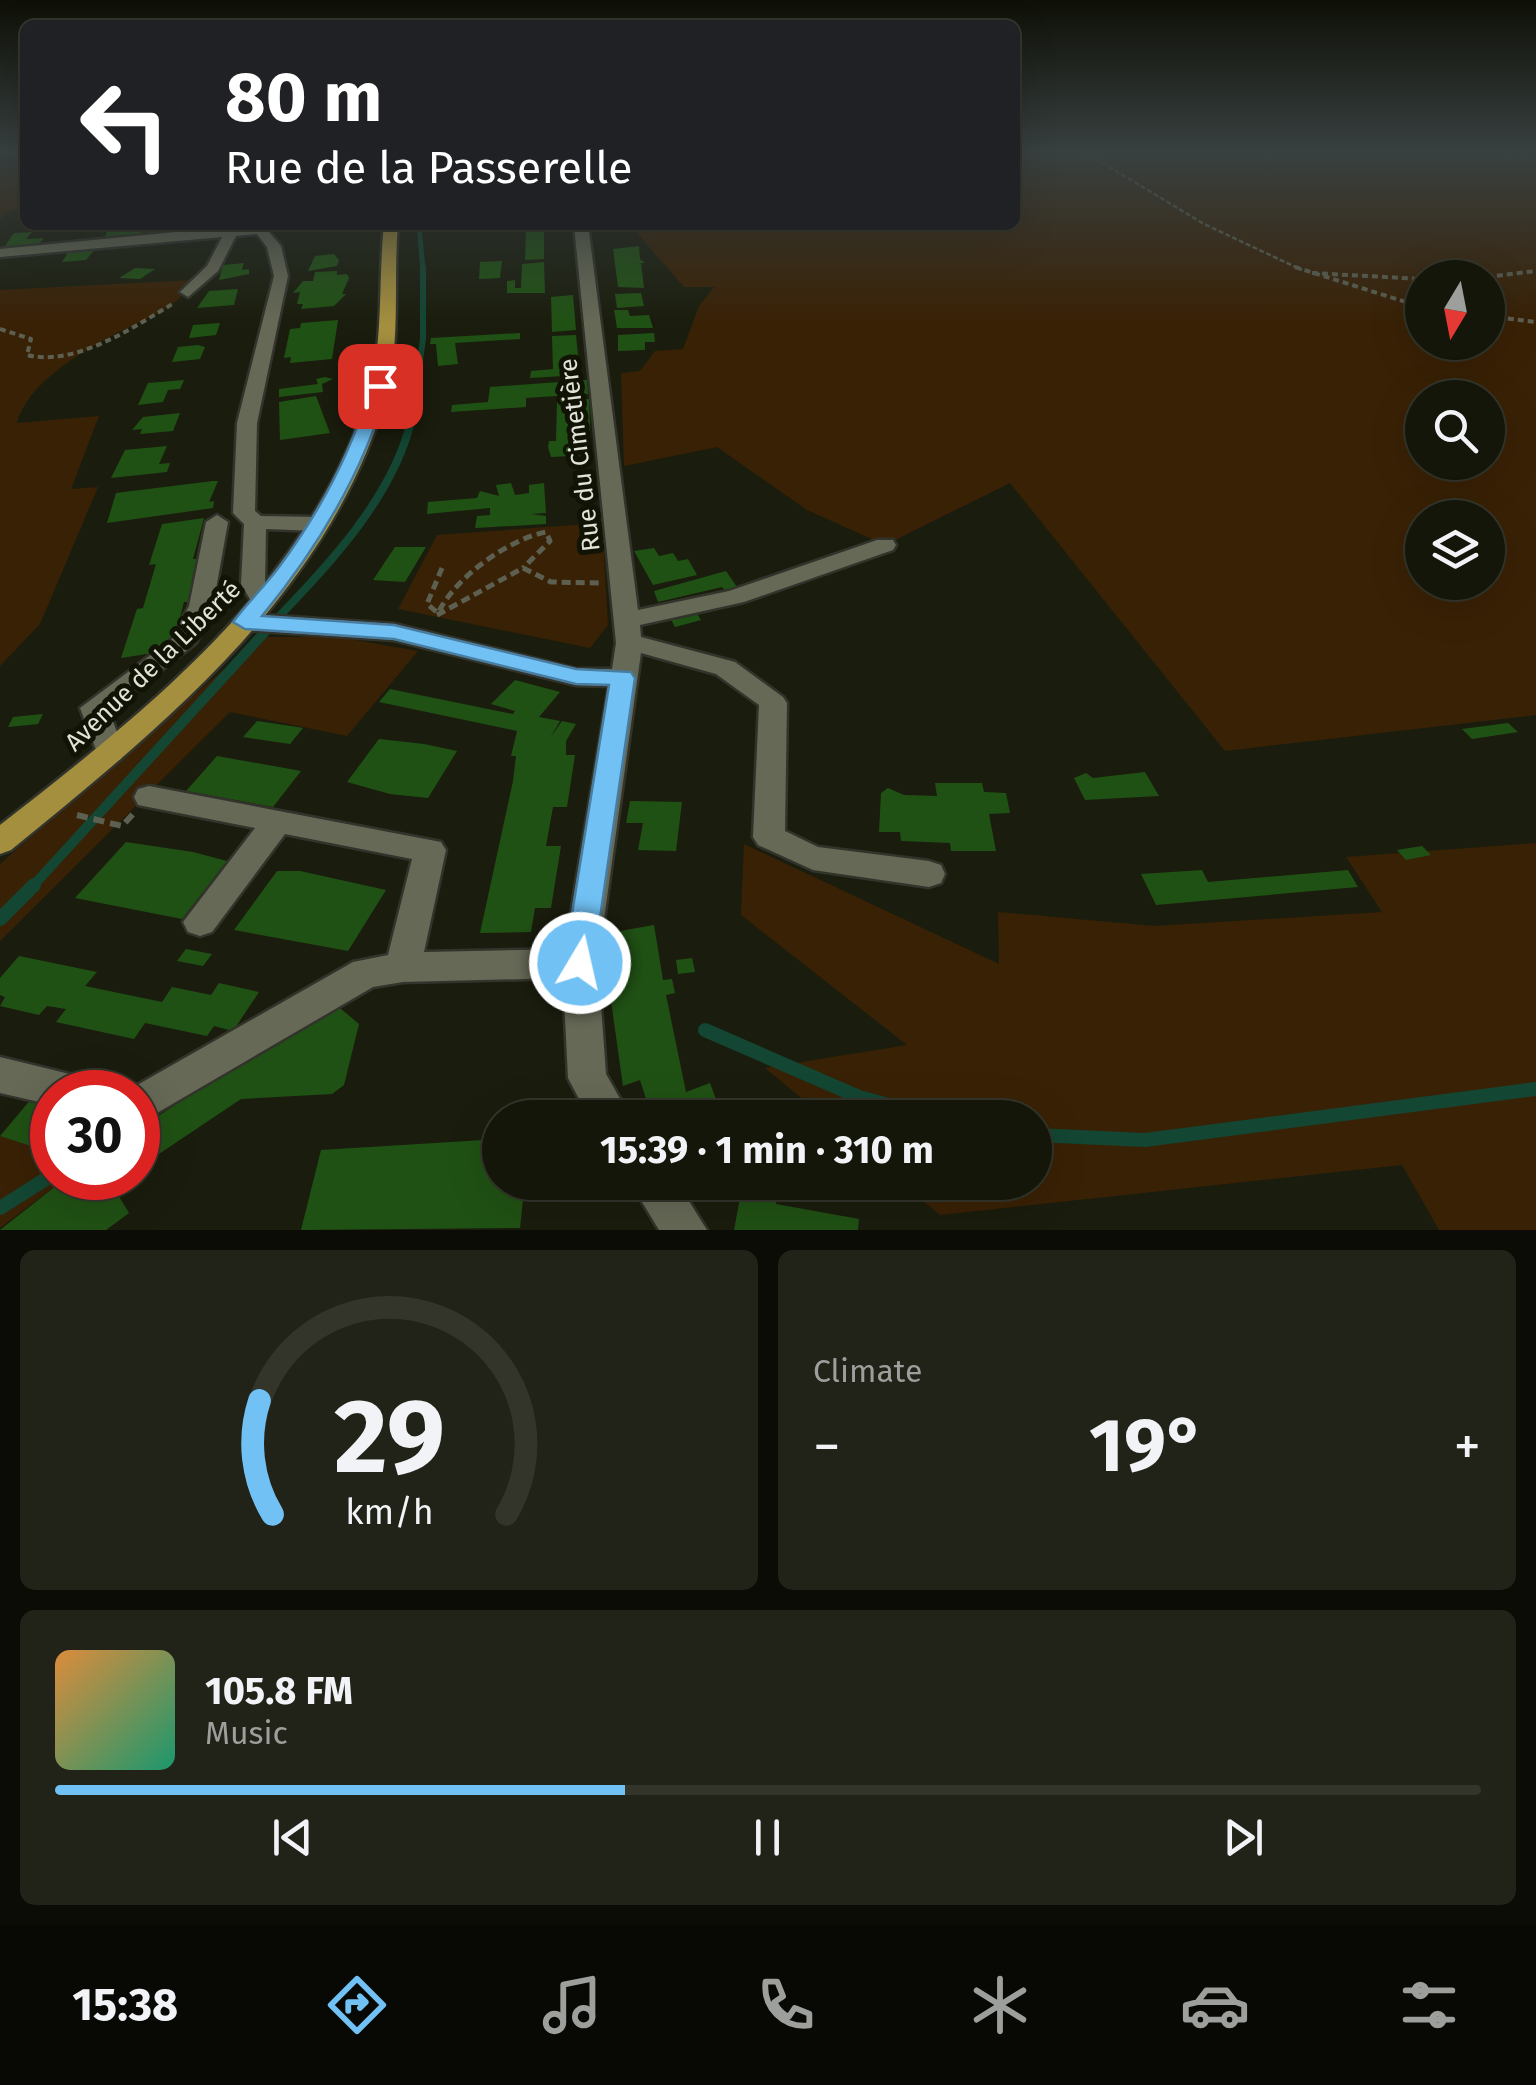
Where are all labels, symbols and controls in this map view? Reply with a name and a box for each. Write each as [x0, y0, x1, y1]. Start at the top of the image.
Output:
text: 80 m [225, 56, 382, 140]
icon: left [60, 60, 190, 190]
text: Rue de la Passerelle [225, 141, 633, 195]
north arrow [1405, 260, 1505, 360]
map controls [1405, 260, 1505, 600]
pin [338, 344, 423, 429]
street label: Rue du Cimetière [553, 357, 607, 553]
icon: arrive [353, 359, 408, 414]
button: search [1405, 380, 1505, 480]
button: layers [1405, 500, 1505, 600]
street label: Avenue de la Liberté [59, 575, 247, 757]
position arrow [528, 911, 632, 1015]
speed limit sign: 30 [30, 1070, 160, 1200]
text: 15:39 · 1 min · 310 m [600, 1127, 934, 1173]
text: Climate [813, 1352, 922, 1390]
text: 29 [334, 1375, 444, 1500]
text: 19° [1089, 1401, 1205, 1491]
text: − [813, 1414, 841, 1480]
text: + [1454, 1414, 1481, 1480]
text: km/h [345, 1491, 433, 1533]
text: 105.8 FM [205, 1668, 353, 1714]
text: Music [205, 1714, 288, 1752]
icon: previous [265, 1810, 320, 1865]
icon: pause [740, 1810, 795, 1865]
icon: next [1216, 1810, 1271, 1865]
icon: directions [322, 1970, 392, 2040]
icon: music [537, 1970, 607, 2040]
icon: phone [751, 1970, 821, 2040]
icon: climate [965, 1970, 1035, 2040]
icon: car [1180, 1970, 1250, 2040]
icon: filters [1394, 1970, 1464, 2040]
text: 15:38 [72, 1978, 178, 2032]

